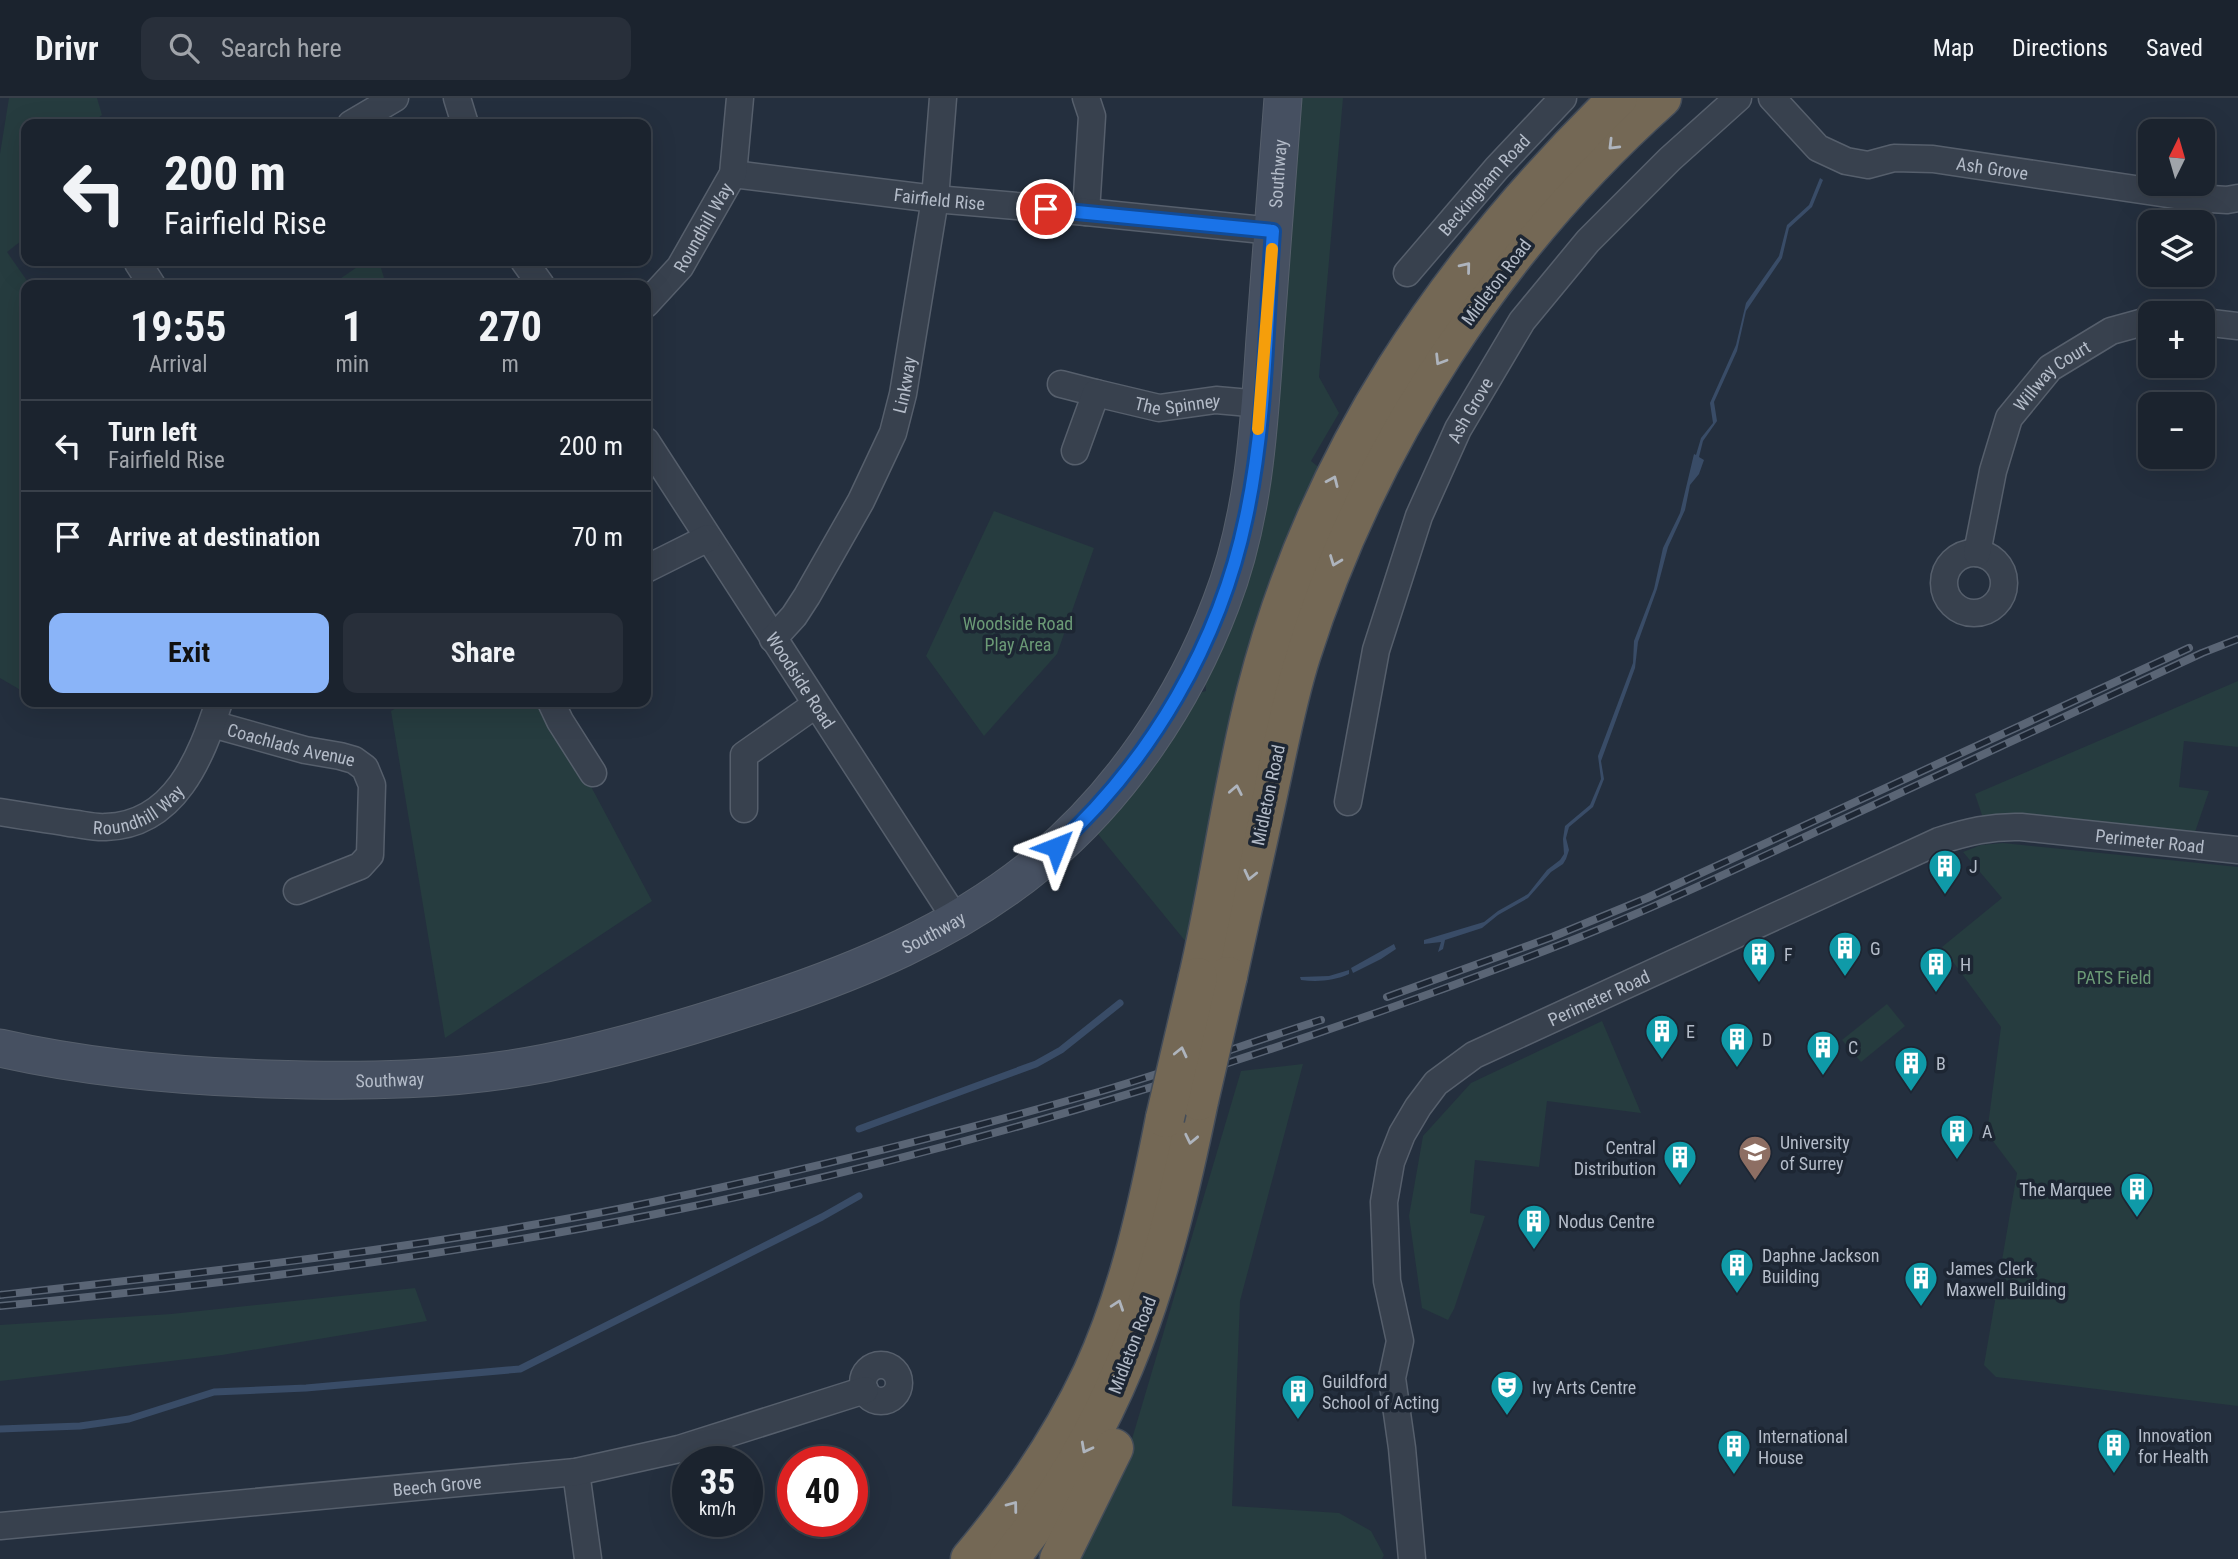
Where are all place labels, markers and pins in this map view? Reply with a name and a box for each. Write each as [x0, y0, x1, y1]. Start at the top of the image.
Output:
pin [1016, 179, 1076, 239]
building icon: J [1926, 847, 1964, 896]
place label: J [1969, 856, 1978, 877]
building icon: G [1826, 929, 1864, 978]
building icon: F [1740, 935, 1778, 984]
place label: G [1870, 938, 1881, 959]
place label: F [1784, 944, 1793, 965]
building icon: H [1917, 945, 1955, 994]
place label: H [1960, 954, 1971, 975]
building icon: E [1643, 1012, 1681, 1061]
building icon: D [1718, 1020, 1756, 1069]
place label: E [1686, 1021, 1695, 1042]
building icon: C [1804, 1028, 1842, 1077]
place label: D [1762, 1029, 1772, 1050]
place label: C [1848, 1037, 1858, 1058]
building icon: B [1892, 1044, 1930, 1093]
place label: B [1936, 1053, 1946, 1074]
building icon: A [1938, 1112, 1976, 1161]
place label: A [1982, 1121, 1993, 1142]
place label: University of Surrey [1780, 1132, 1850, 1174]
school or university icon: University of Surrey [1736, 1133, 1774, 1182]
place label: Central Distribution [1574, 1137, 1656, 1179]
building icon: Central Distribution [1661, 1138, 1699, 1187]
building icon: The Marquee [2118, 1170, 2156, 1219]
place label: The Marquee [2019, 1179, 2112, 1200]
building icon: Nodus Centre [1515, 1202, 1553, 1251]
place label: Nodus Centre [1558, 1211, 1655, 1232]
place label: Daphne Jackson Building [1762, 1245, 1879, 1287]
building icon: Daphne Jackson Building [1718, 1246, 1756, 1295]
place label: James Clerk Maxwell Building [1946, 1258, 2066, 1300]
building icon: James Clerk Maxwell Building [1902, 1259, 1940, 1308]
theatre icon: Ivy Arts Centre [1488, 1368, 1526, 1417]
place label: Guildford School of Acting [1322, 1371, 1439, 1413]
building icon: Guildford School of Acting [1279, 1372, 1317, 1421]
place label: Ivy Arts Centre [1532, 1377, 1636, 1398]
place label: Innovation for Health [2138, 1425, 2212, 1467]
place label: International House [1758, 1426, 1848, 1468]
building icon: Innovation for Health [2095, 1426, 2133, 1475]
building icon: International House [1715, 1427, 1753, 1476]

